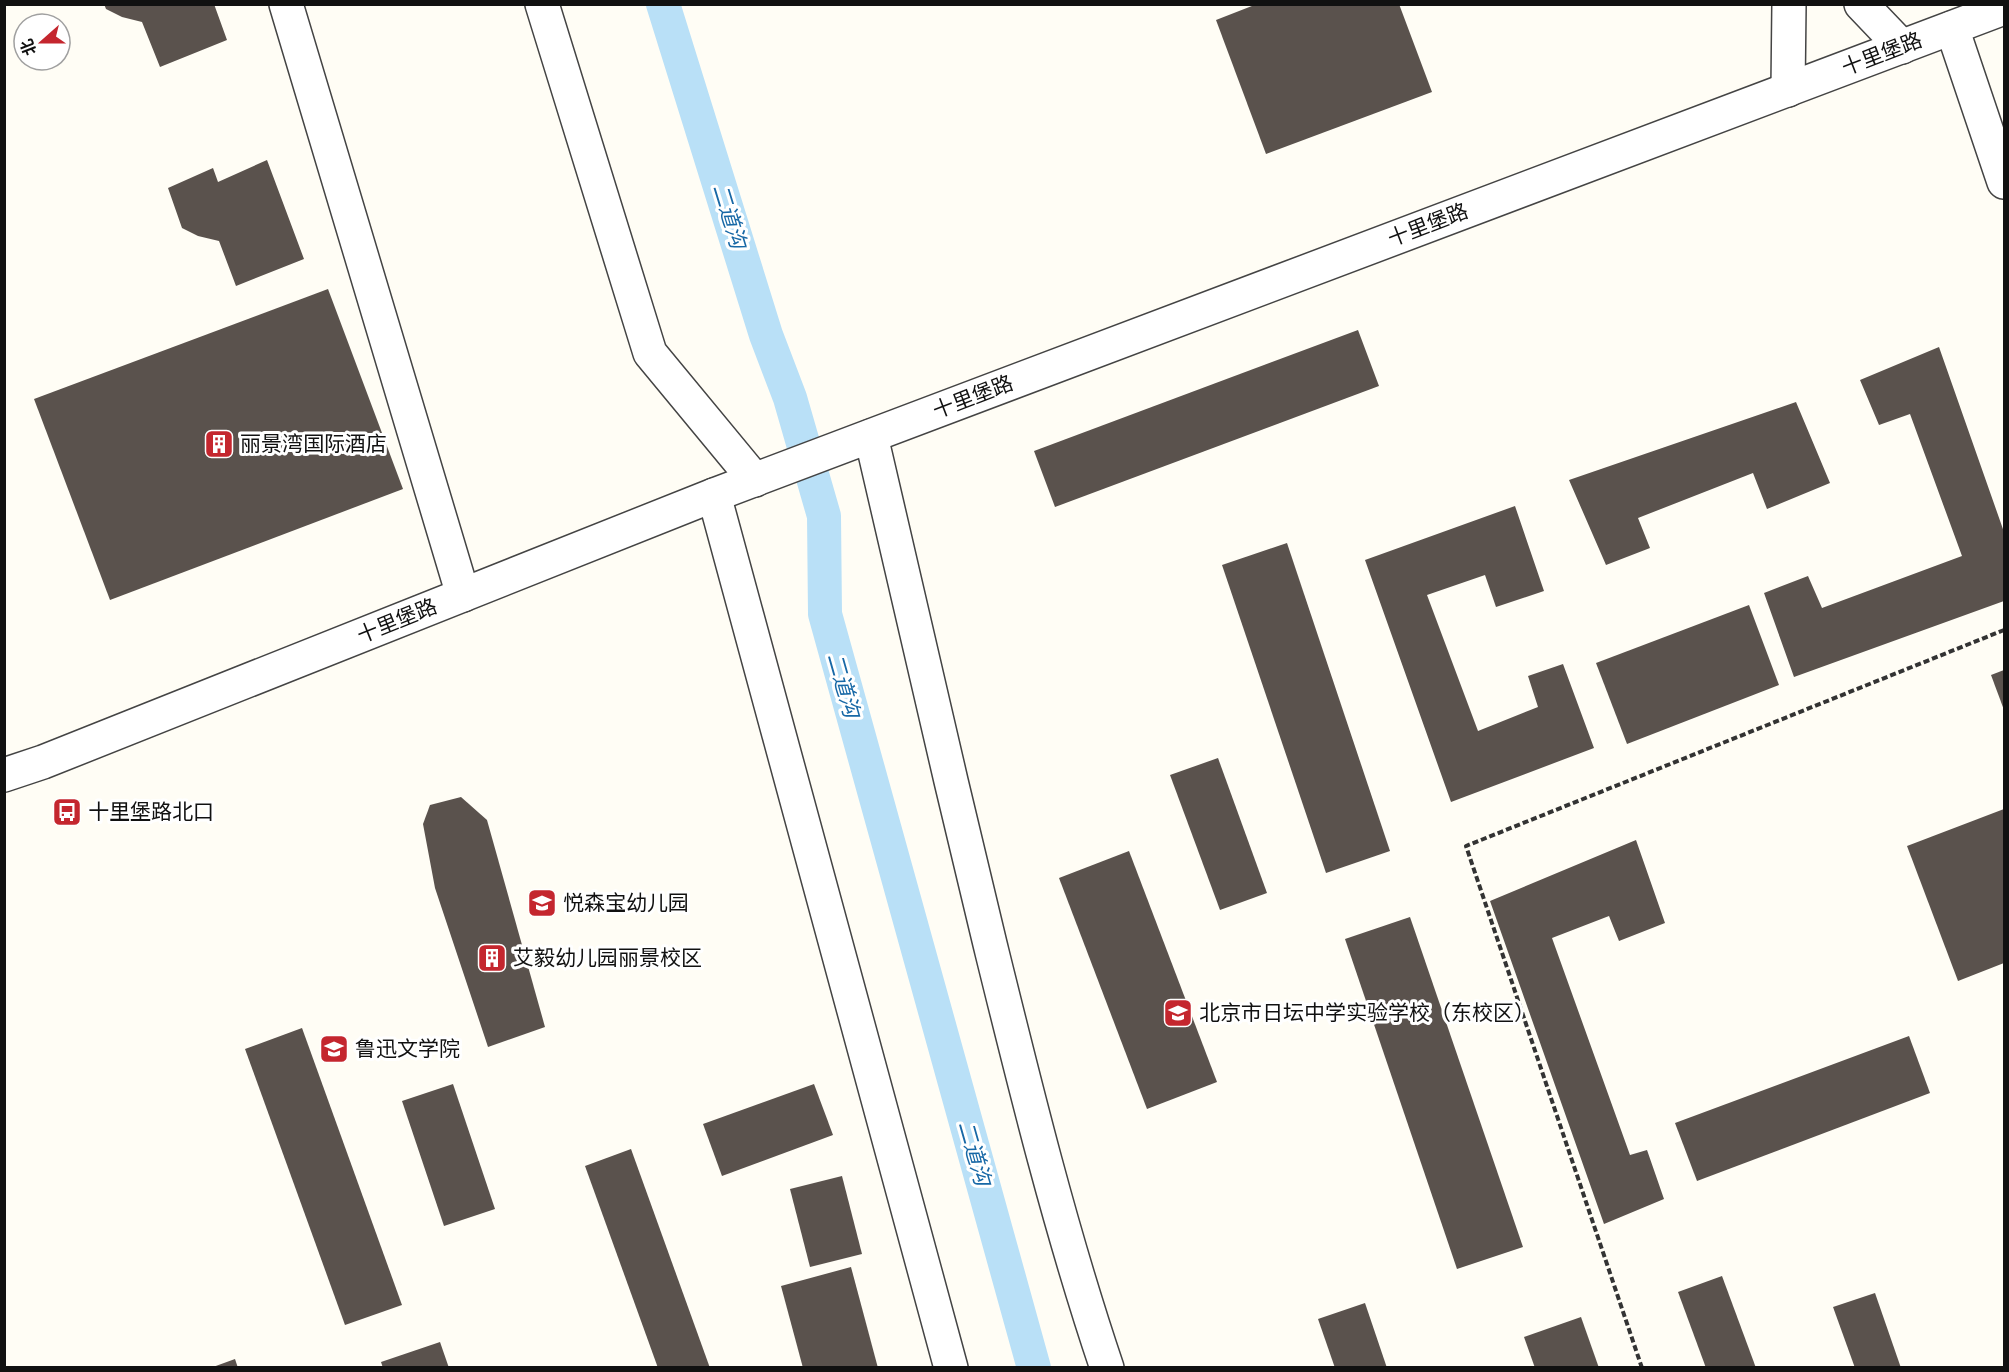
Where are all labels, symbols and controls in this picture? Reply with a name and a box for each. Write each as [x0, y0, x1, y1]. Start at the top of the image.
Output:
north arrow [12, 12, 72, 72]
street label: 十里堡路 [1838, 28, 1926, 80]
text: 北 [18, 37, 39, 58]
water label: 二道沟 [708, 181, 752, 253]
street label: 十里堡路 [1384, 199, 1472, 251]
street label: 十里堡路 [929, 371, 1017, 423]
building icon: 丽景湾国际酒店 [203, 428, 235, 460]
place label: 丽景湾国际酒店 [240, 432, 387, 456]
street label: 十里堡路 [354, 594, 440, 648]
water label: 二道沟 [822, 650, 865, 722]
bus stop icon: 十里堡路北口 [51, 796, 83, 828]
place label: 十里堡路北口 [88, 800, 214, 824]
school or university icon: 悦森宝幼儿园 [526, 887, 558, 919]
place label: 悦森宝幼儿园 [563, 891, 689, 915]
building icon: 艾毅幼儿园丽景校区 [476, 942, 508, 974]
place label: 艾毅幼儿园丽景校区 [513, 946, 702, 970]
school or university icon: 北京市日坛中学实验学校（东校区） [1162, 997, 1194, 1029]
place label: 北京市日坛中学实验学校（东校区） [1199, 1001, 1535, 1025]
school or university icon: 鲁迅文学院 [318, 1033, 350, 1065]
place label: 鲁迅文学院 [355, 1037, 460, 1061]
water label: 二道沟 [953, 1118, 996, 1190]

